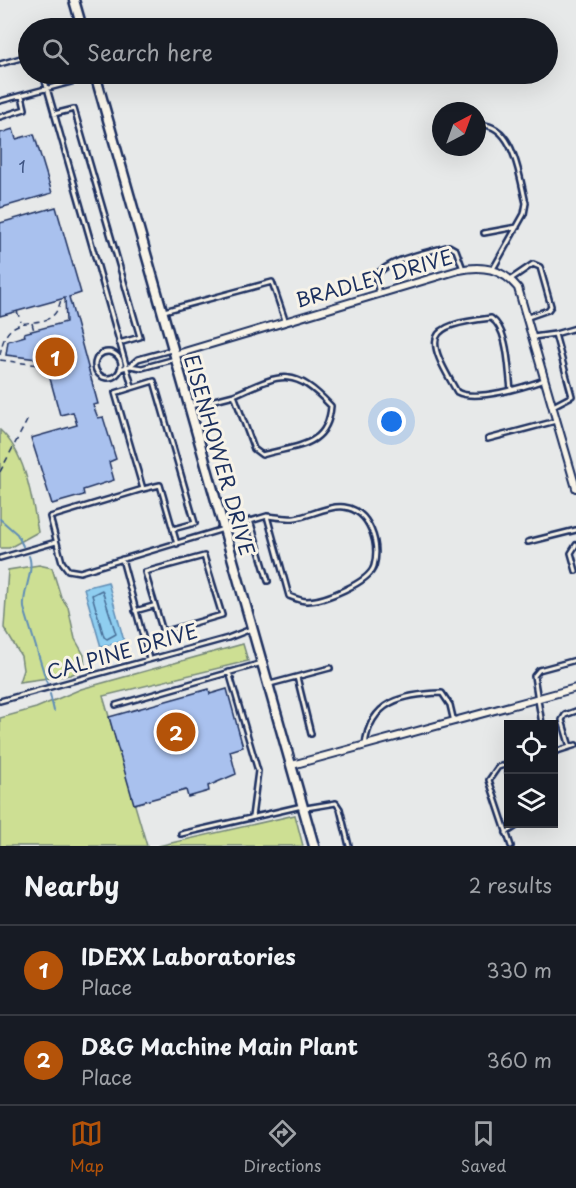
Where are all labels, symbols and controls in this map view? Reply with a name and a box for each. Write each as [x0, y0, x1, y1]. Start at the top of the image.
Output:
search box [18, 18, 558, 84]
icon: search [39, 35, 72, 68]
text: Search here [87, 35, 213, 68]
north arrow [432, 102, 486, 156]
house number: 1 [18, 154, 26, 178]
street label: BRADLEY DRIVE [292, 241, 456, 315]
pin: 1 [36, 334, 74, 380]
street label: EISENHOWER DRIVE [177, 351, 263, 559]
your location [377, 407, 406, 436]
street label: CALPINE DRIVE [43, 615, 201, 687]
pin: 2 [156, 710, 195, 754]
map controls [504, 720, 558, 828]
button: locate [504, 720, 558, 774]
button: layers [504, 774, 558, 828]
text: Nearby [24, 866, 119, 905]
text: 2 results [469, 870, 552, 900]
text: IDEXX Laboratories [81, 939, 296, 972]
text: 1 [39, 955, 48, 985]
text: 330 m [486, 955, 552, 985]
text: Place [81, 972, 132, 1002]
text: D&G Machine Main Plant [81, 1029, 358, 1062]
text: 2 [36, 1045, 51, 1075]
text: 360 m [486, 1045, 552, 1075]
text: Place [81, 1062, 132, 1092]
tab: Map [70, 1117, 104, 1177]
tab: Directions [243, 1117, 321, 1177]
tab: Saved [461, 1117, 506, 1177]

